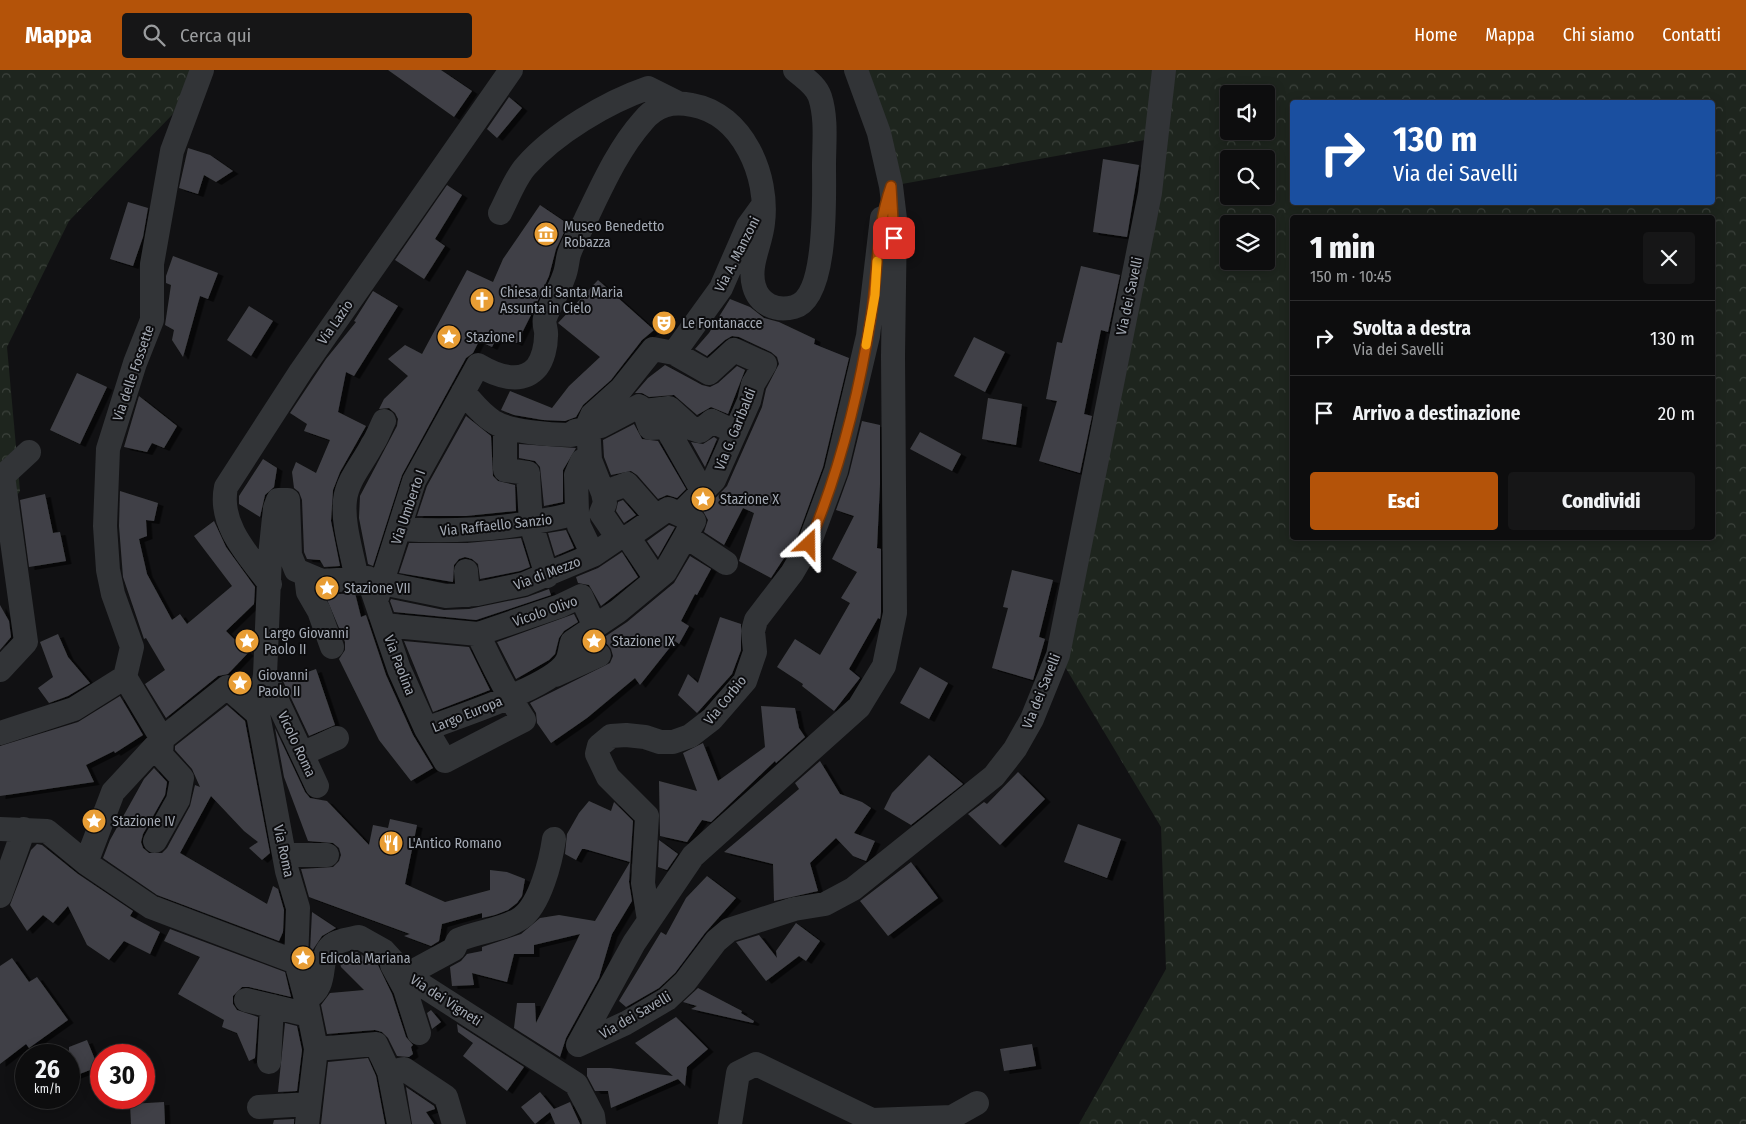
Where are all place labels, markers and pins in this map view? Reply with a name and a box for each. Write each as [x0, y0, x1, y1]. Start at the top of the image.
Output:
pin [873, 217, 915, 259]
place label: Museo Benedetto Robazza [564, 218, 664, 251]
museum icon: Museo Benedetto Robazza [533, 221, 559, 247]
place label: Chiesa di Santa Maria Assunta in Cielo [500, 284, 623, 317]
church icon: Chiesa di Santa Maria Assunta in Cielo [469, 287, 495, 313]
theatre icon: Le Fontanacce [651, 310, 677, 336]
place label: Le Fontanacce [682, 315, 763, 332]
place icon: Stazione I [436, 324, 462, 350]
place label: Stazione I [466, 329, 522, 346]
place icon: Stazione X [690, 486, 716, 512]
place label: Stazione X [720, 491, 779, 508]
place icon: Stazione VII [314, 575, 340, 601]
place label: Stazione VII [344, 580, 411, 597]
place label: Largo Giovanni Paolo II [264, 625, 349, 658]
place icon: Largo Giovanni Paolo II [234, 628, 260, 654]
place icon: Stazione IX [581, 628, 607, 654]
place label: Stazione IX [612, 633, 675, 650]
place label: Giovanni Paolo II [258, 667, 308, 700]
place icon: Giovanni Paolo II [227, 670, 253, 696]
place icon: Stazione IV [81, 808, 107, 834]
place label: Stazione IV [112, 813, 176, 830]
restaurant icon: L'Antico Romano [378, 830, 404, 856]
place label: L'Antico Romano [408, 835, 502, 852]
place icon: Edicola Mariana [290, 945, 316, 971]
place label: Edicola Mariana [320, 950, 411, 967]

